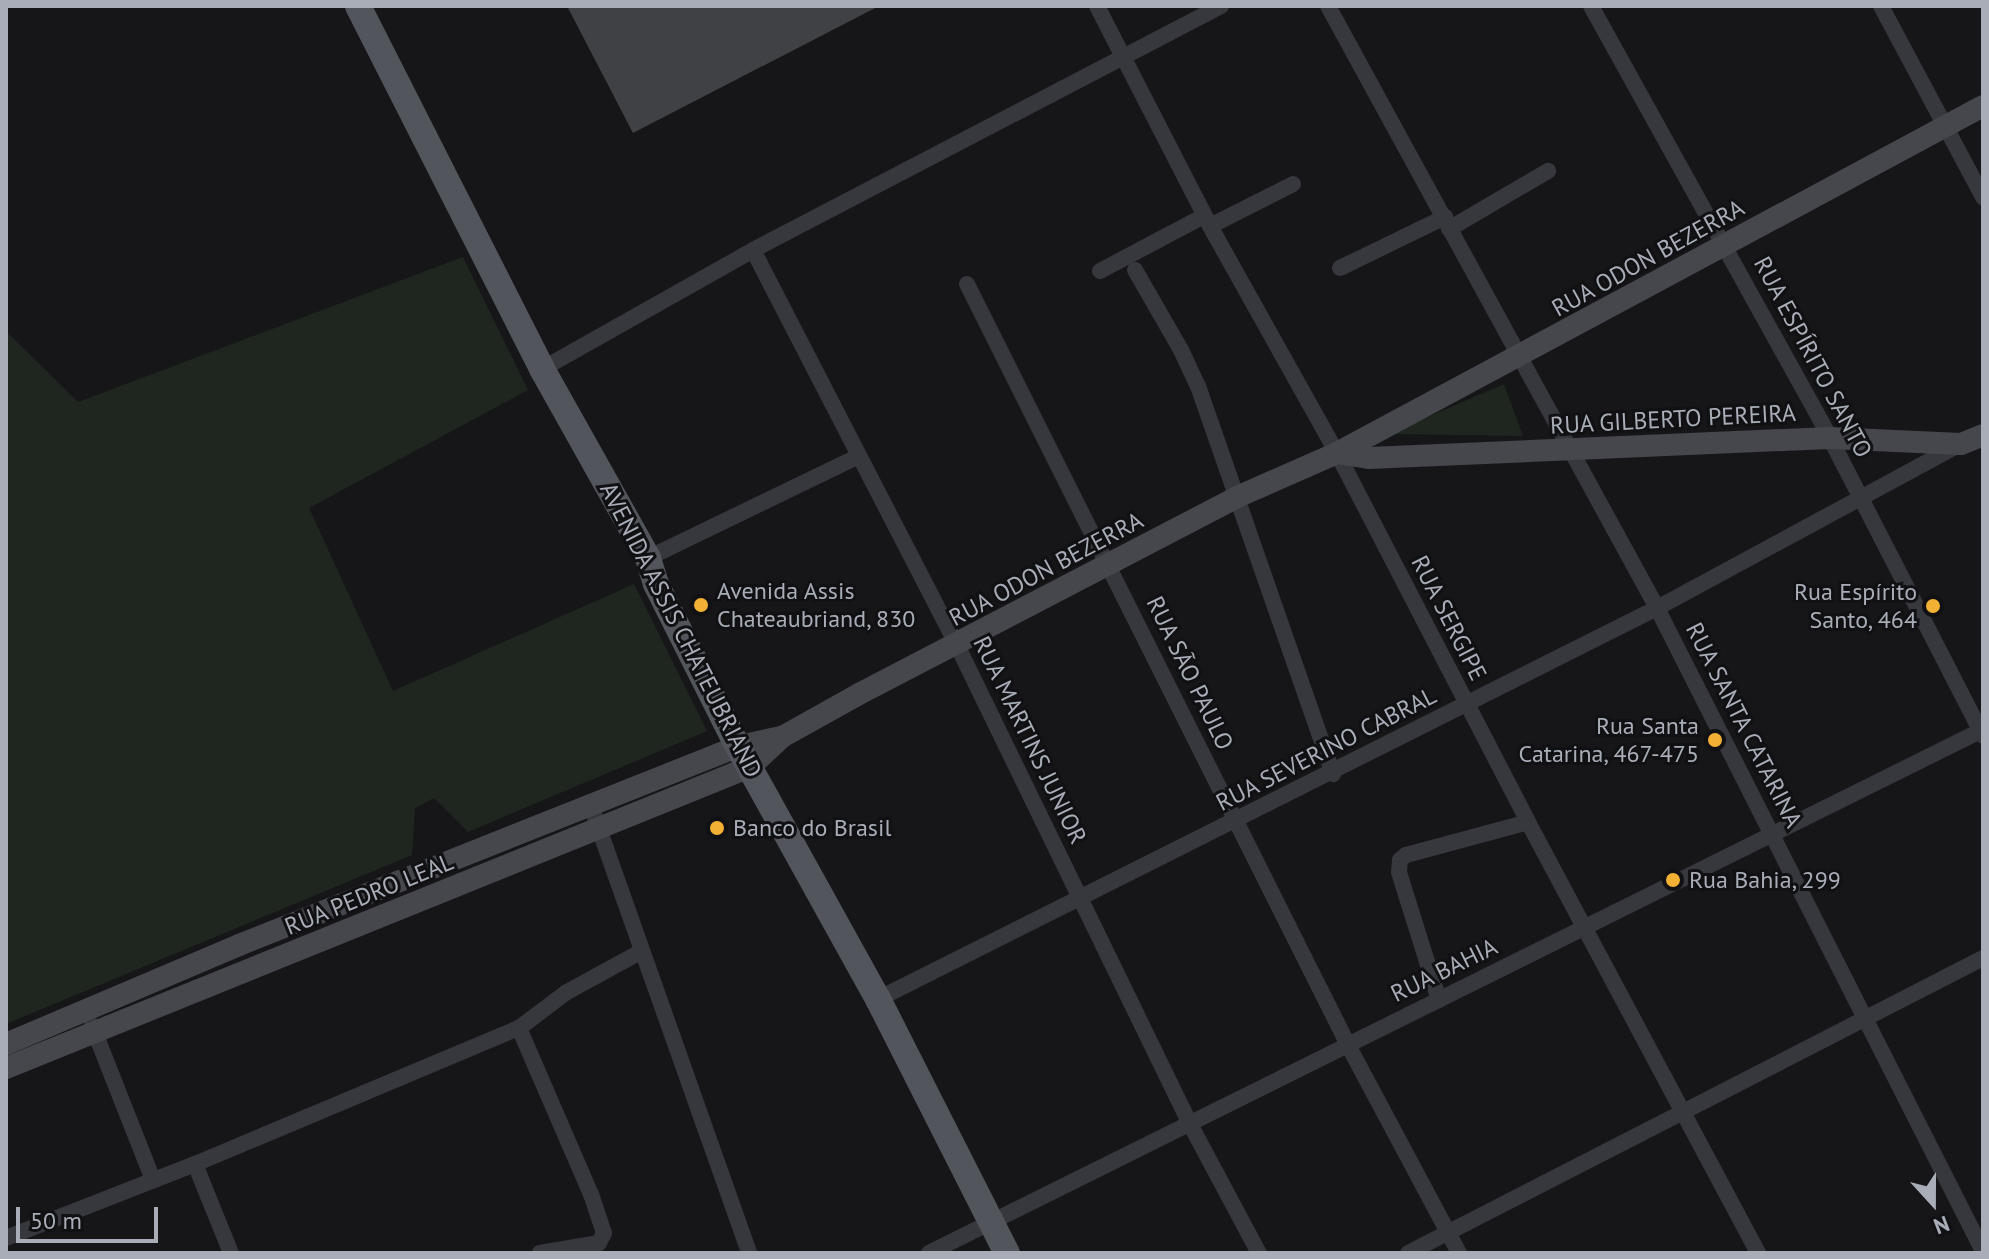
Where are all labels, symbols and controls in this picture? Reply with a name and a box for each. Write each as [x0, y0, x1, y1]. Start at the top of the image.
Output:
street label: RUA ODON BEZERRA [1546, 193, 1750, 323]
street label: RUA ESPÍRITO SANTO [1748, 251, 1878, 463]
street label: RUA GILBERTO PEREIRA [1549, 398, 1797, 440]
street label: AVENIDA ASSIS CHATEUBRIAND [593, 477, 769, 783]
street label: RUA ODON BEZERRA [944, 506, 1148, 632]
street label: RUA SERGIPE [1405, 550, 1493, 686]
place label: Avenida Assis Chateaubriand, 830 [717, 577, 917, 633]
place label: Rua Espírito Santo, 464 [1794, 578, 1917, 634]
street label: RUA SÃO PAULO [1140, 591, 1240, 755]
marker: Avenida Assis Chateaubriand, 830 [692, 596, 710, 614]
marker: Rua Espírito Santo, 464 [1924, 597, 1942, 615]
street label: RUA SANTA CATARINA [1679, 617, 1809, 833]
street label: RUA MARTINS JUNIOR [967, 631, 1093, 849]
street label: RUA SEVERINO CABRAL [1211, 681, 1441, 817]
place label: Rua Santa Catarina, 467-475 [1517, 712, 1699, 768]
marker: Rua Santa Catarina, 467-475 [1706, 731, 1724, 749]
place label: Banco do Brasil [733, 814, 891, 842]
marker: Banco do Brasil [708, 819, 726, 837]
street label: RUA PEDRO LEAL [280, 847, 458, 941]
place label: Rua Bahia, 299 [1689, 866, 1843, 894]
marker: Rua Bahia, 299 [1664, 871, 1682, 889]
street label: RUA BAHIA [1386, 932, 1502, 1008]
north arrow [1893, 1163, 1973, 1243]
scale bar [20, 1191, 162, 1241]
text: 50 m [30, 1205, 82, 1236]
text: N [1930, 1210, 1953, 1241]

